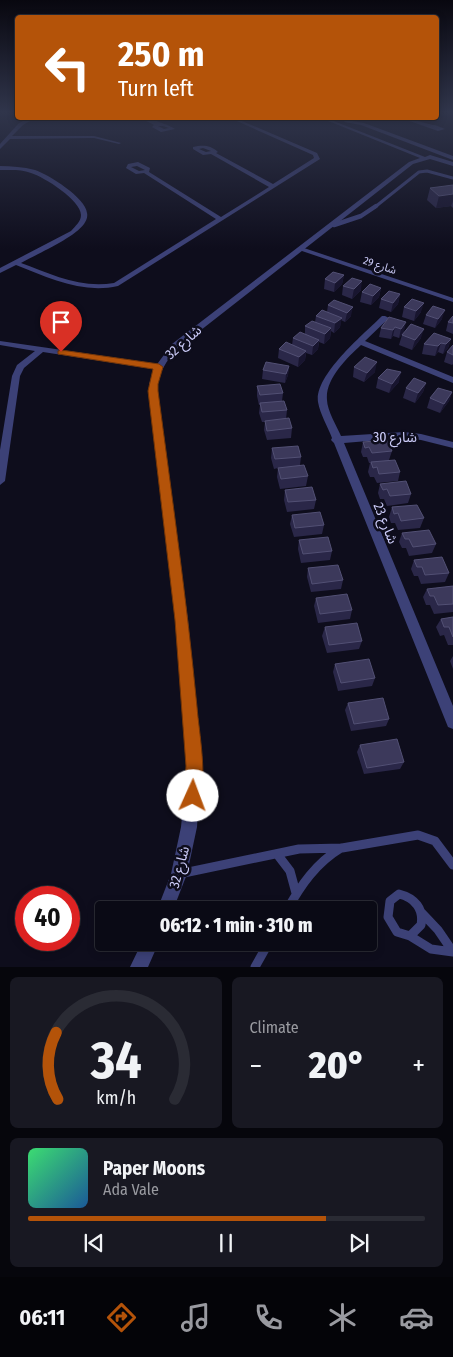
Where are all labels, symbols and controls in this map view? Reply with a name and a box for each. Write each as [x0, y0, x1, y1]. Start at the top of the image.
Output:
text: 250 m [118, 33, 205, 75]
icon: left [35, 35, 100, 100]
text: Turn left [118, 75, 194, 102]
street label: شارع 29 [361, 254, 398, 278]
pin [40, 301, 82, 352]
icon: arrive [47, 308, 75, 336]
street label: شارع 32 [162, 322, 206, 365]
street label: شارع 30 [373, 429, 417, 448]
street label: شارع 23 [368, 500, 401, 547]
position arrow [166, 769, 218, 821]
street label: شارع 32 [166, 844, 195, 891]
speed limit sign: 40 [15, 886, 80, 951]
text: 06:12 · 1 min · 310 m [160, 914, 312, 937]
text: Climate [250, 1018, 299, 1037]
text: 34 [89, 1029, 141, 1092]
text: 20° [309, 1042, 366, 1088]
text: − [250, 1049, 262, 1082]
text: + [412, 1049, 425, 1082]
text: km/h [96, 1087, 136, 1109]
text: Paper Moons [103, 1157, 205, 1180]
text: Ada Vale [103, 1180, 159, 1199]
icon: previous [80, 1229, 108, 1257]
icon: pause [212, 1229, 240, 1257]
icon: next [345, 1229, 373, 1257]
icon: directions [104, 1300, 139, 1335]
icon: music [178, 1300, 213, 1335]
icon: phone [251, 1300, 286, 1335]
icon: climate [325, 1300, 360, 1335]
icon: car [399, 1300, 434, 1335]
text: 06:11 [19, 1304, 65, 1331]

